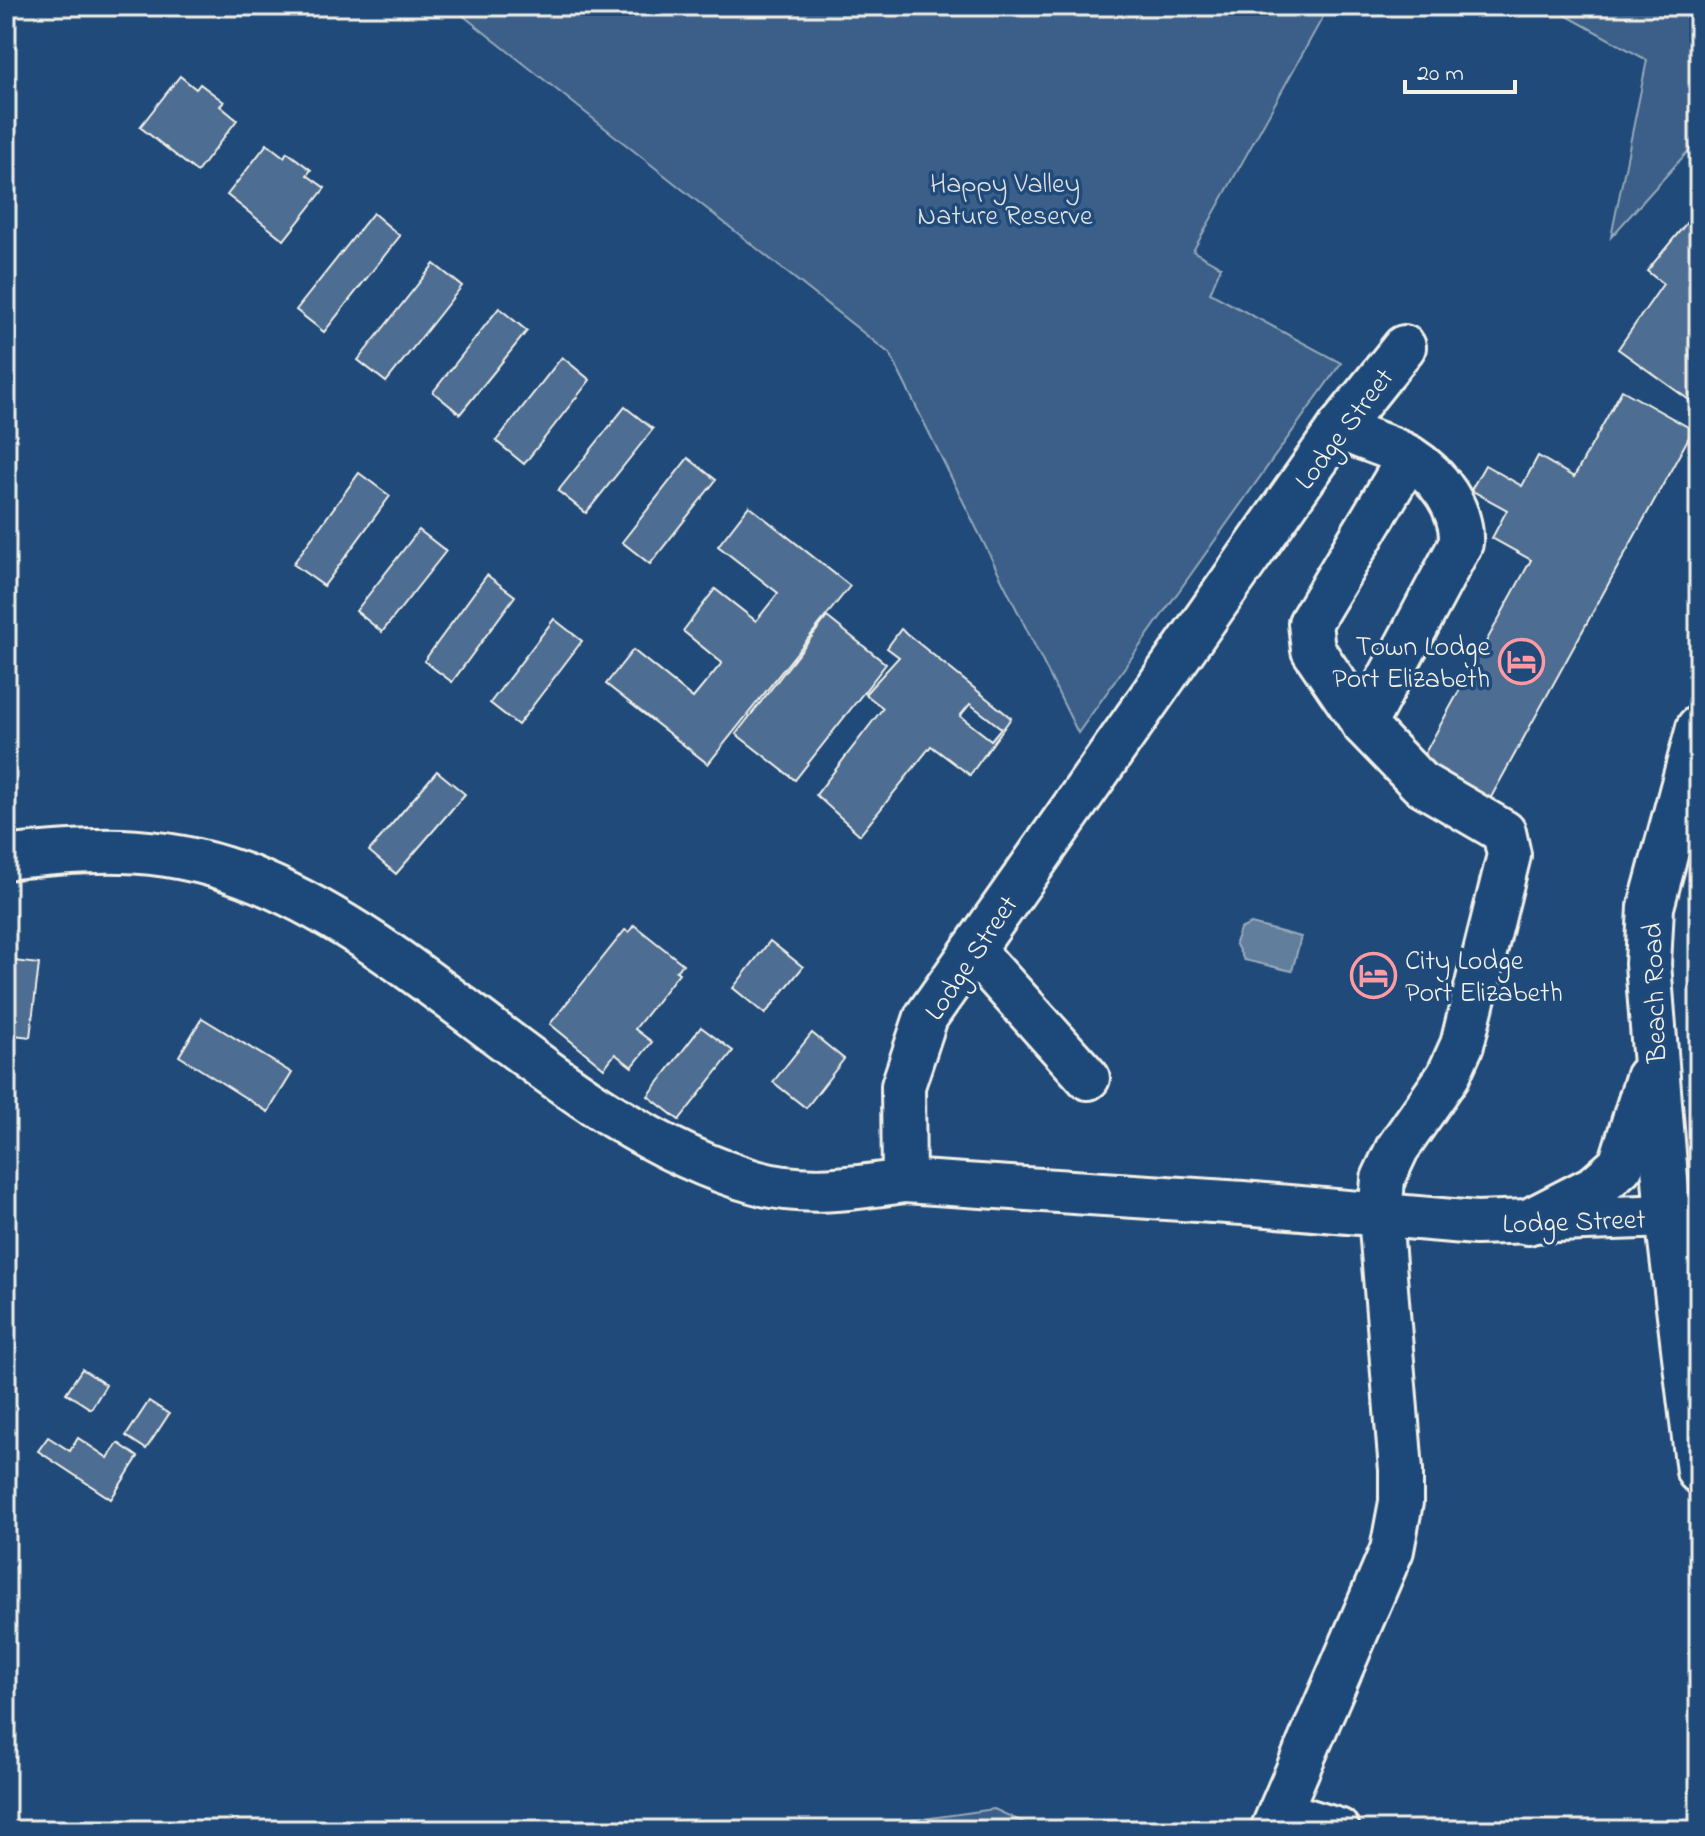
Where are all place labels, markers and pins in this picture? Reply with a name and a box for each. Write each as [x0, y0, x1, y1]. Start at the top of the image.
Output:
place label: Town Lodge Port Elizabeth [1332, 628, 1490, 701]
hotel icon: Town Lodge Port Elizabeth [1497, 637, 1545, 685]
place label: City Lodge Port Elizabeth [1405, 942, 1563, 1015]
hotel icon: City Lodge Port Elizabeth [1350, 951, 1398, 999]

